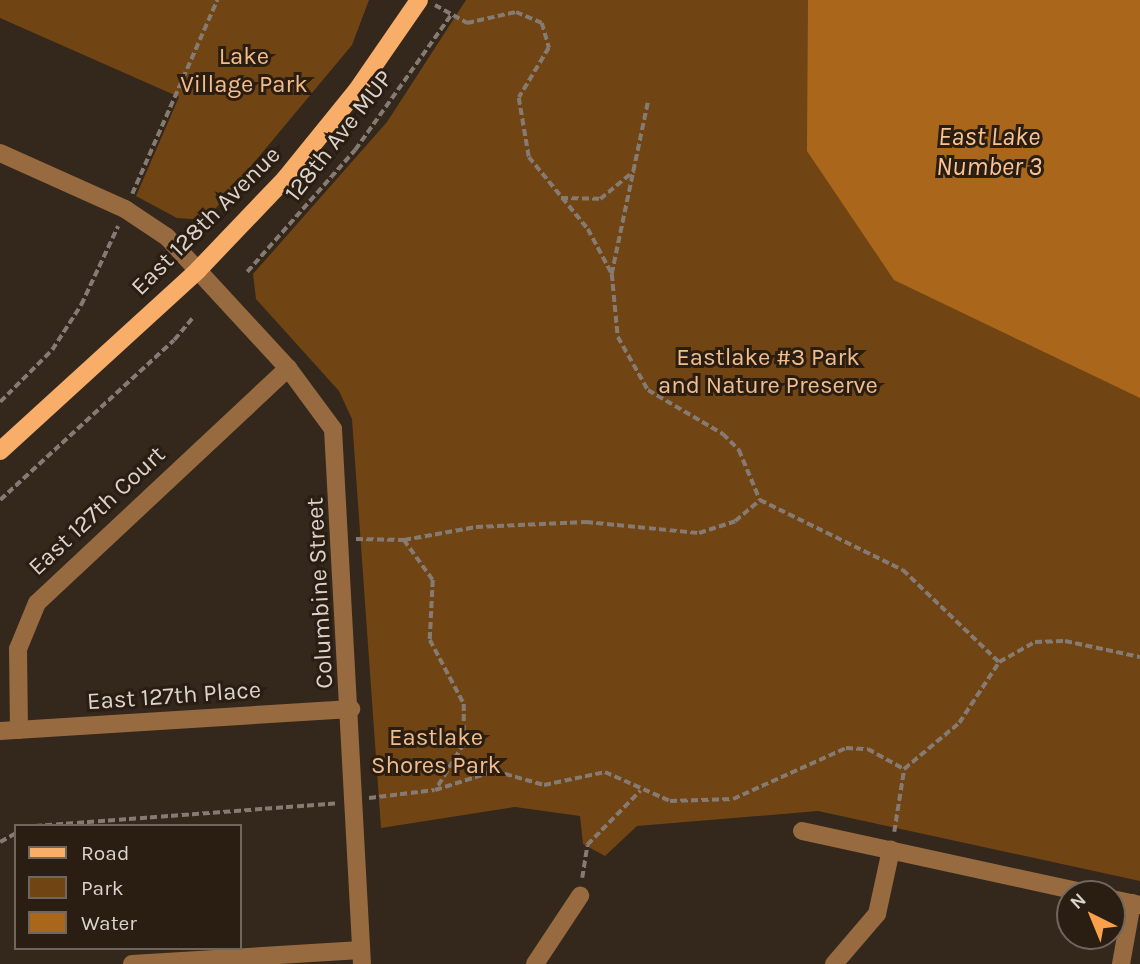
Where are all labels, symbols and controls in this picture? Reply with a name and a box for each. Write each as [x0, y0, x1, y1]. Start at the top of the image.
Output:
park label: Lake Village Park [180, 43, 308, 99]
street label: 128th Ave MUP [279, 65, 399, 207]
water label: East Lake Number 3 [936, 121, 1042, 182]
street label: East 128th Avenue [126, 141, 286, 301]
park label: Eastlake #3 Park and Nature Preserve [658, 344, 878, 400]
street label: East 127th Court [23, 440, 171, 582]
street label: Columbine Street [301, 497, 339, 689]
street label: East 127th Place [86, 676, 262, 716]
park label: Eastlake Shores Park [371, 724, 501, 780]
legend [14, 824, 242, 950]
text: Road [81, 841, 129, 865]
text: Park [81, 876, 124, 900]
north arrow [1056, 880, 1126, 950]
text: N [1066, 888, 1091, 914]
text: Water [81, 911, 137, 935]

